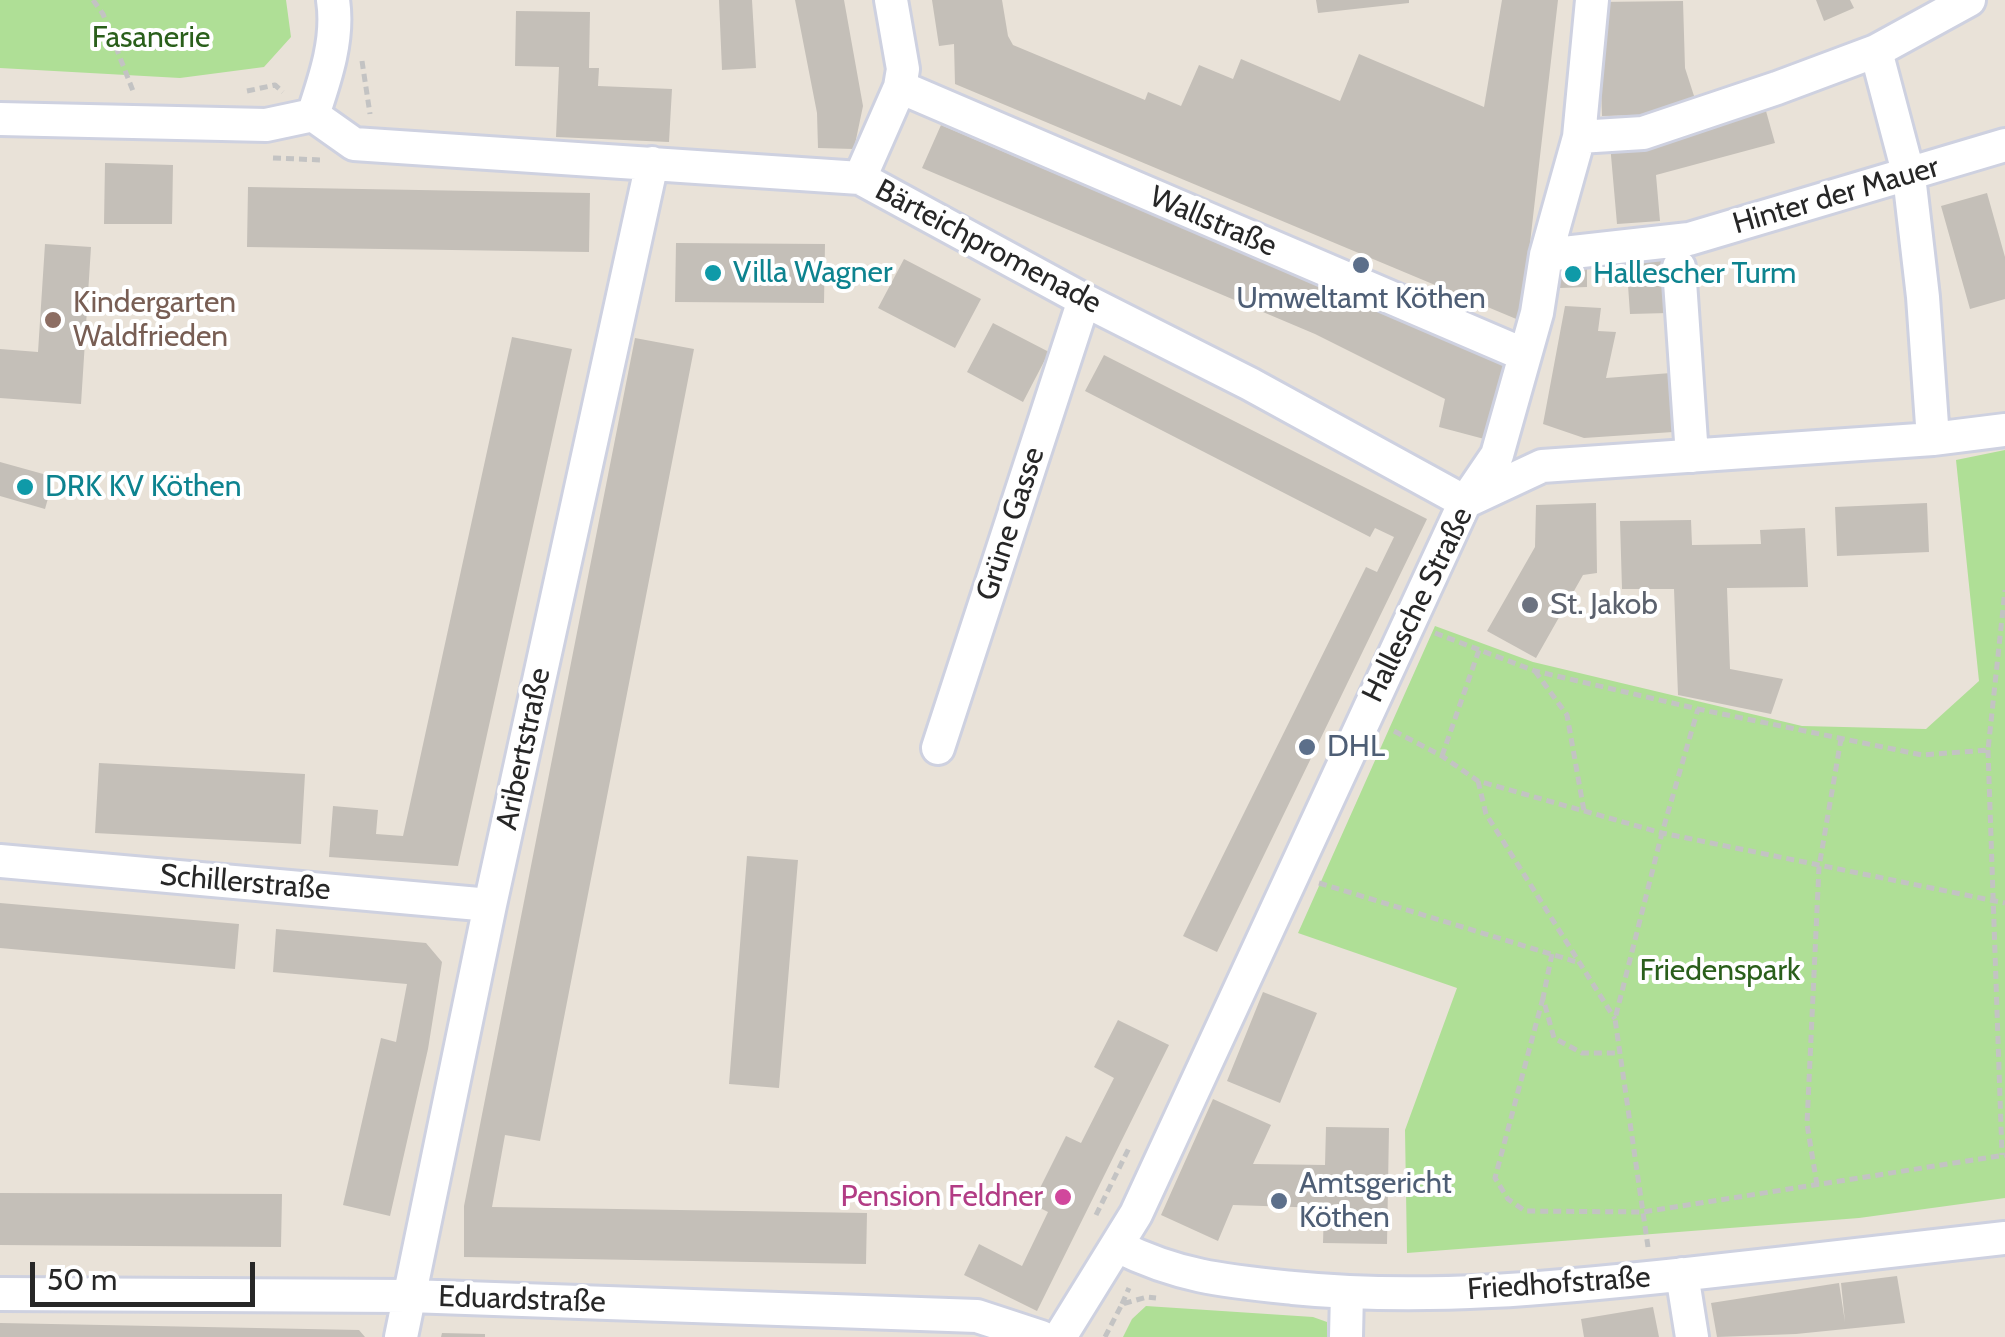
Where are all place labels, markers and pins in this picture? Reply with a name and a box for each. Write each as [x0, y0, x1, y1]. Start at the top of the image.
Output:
marker: Umweltamt Köthen [1350, 254, 1372, 276]
place label: Villa Wagner [733, 255, 892, 291]
place label: Hallescher Turm [1593, 256, 1796, 292]
marker: Villa Wagner [702, 262, 724, 284]
marker: Hallescher Turm [1562, 263, 1584, 285]
place label: Umweltamt Köthen [1236, 281, 1486, 317]
place label: Kindergarten Waldfrieden [73, 285, 236, 356]
marker: Kindergarten Waldfrieden [42, 309, 64, 331]
place label: DRK KV Köthen [45, 469, 241, 505]
marker: DRK KV Köthen [14, 476, 36, 498]
place label: St. Jakob [1550, 587, 1658, 623]
marker: St. Jakob [1519, 594, 1541, 616]
place label: DHL [1327, 729, 1385, 765]
marker: DHL [1296, 736, 1318, 758]
place label: Amtsgericht Köthen [1299, 1166, 1452, 1236]
place label: Pension Feldner [840, 1179, 1043, 1215]
marker: Pension Feldner [1052, 1186, 1074, 1208]
marker: Amtsgericht Köthen [1268, 1190, 1290, 1212]

